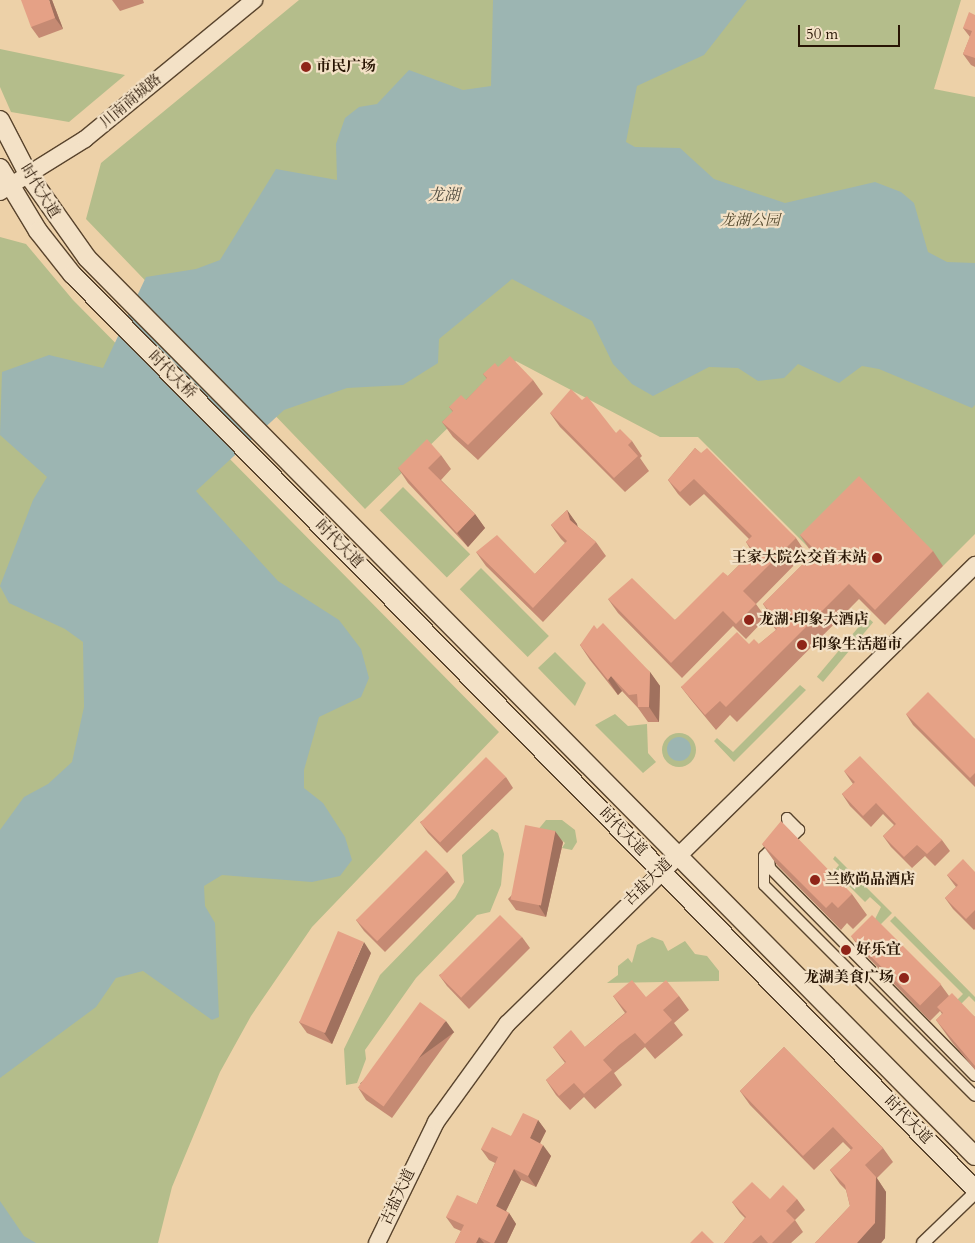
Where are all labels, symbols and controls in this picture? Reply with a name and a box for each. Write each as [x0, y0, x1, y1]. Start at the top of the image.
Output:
scale bar [800, 15, 902, 47]
text: 50 m [806, 24, 838, 44]
place label: 市民广场 [316, 58, 376, 76]
marker: 市民广场 [300, 61, 312, 73]
street label: 川南商城路 [96, 70, 166, 132]
street label: 时代大道 [16, 161, 64, 221]
water label: 龙湖 [428, 185, 460, 205]
park label: 龙湖公园 [720, 212, 780, 230]
street label: 时代大桥 [144, 347, 200, 403]
street label: 时代大道 [311, 516, 367, 572]
place label: 王家大院公交首末站 [732, 549, 867, 567]
marker: 王家大院公交首末站 [871, 552, 883, 564]
place label: 龙湖·印象大酒店 [759, 611, 868, 629]
marker: 龙湖·印象大酒店 [743, 614, 755, 626]
place label: 印象生活超市 [812, 636, 902, 654]
marker: 印象生活超市 [796, 639, 808, 651]
street label: 时代大道 [595, 804, 651, 860]
street label: 古盐大道 [620, 855, 676, 909]
place label: 兰欧尚品酒店 [825, 871, 915, 889]
marker: 兰欧尚品酒店 [809, 874, 821, 886]
place label: 好乐宜 [856, 941, 901, 959]
marker: 好乐宜 [840, 944, 852, 956]
place label: 龙湖美食广场 [804, 969, 894, 987]
marker: 龙湖美食广场 [898, 972, 910, 984]
street label: 时代大道 [880, 1092, 936, 1148]
street label: 古盐大道 [377, 1166, 419, 1228]

